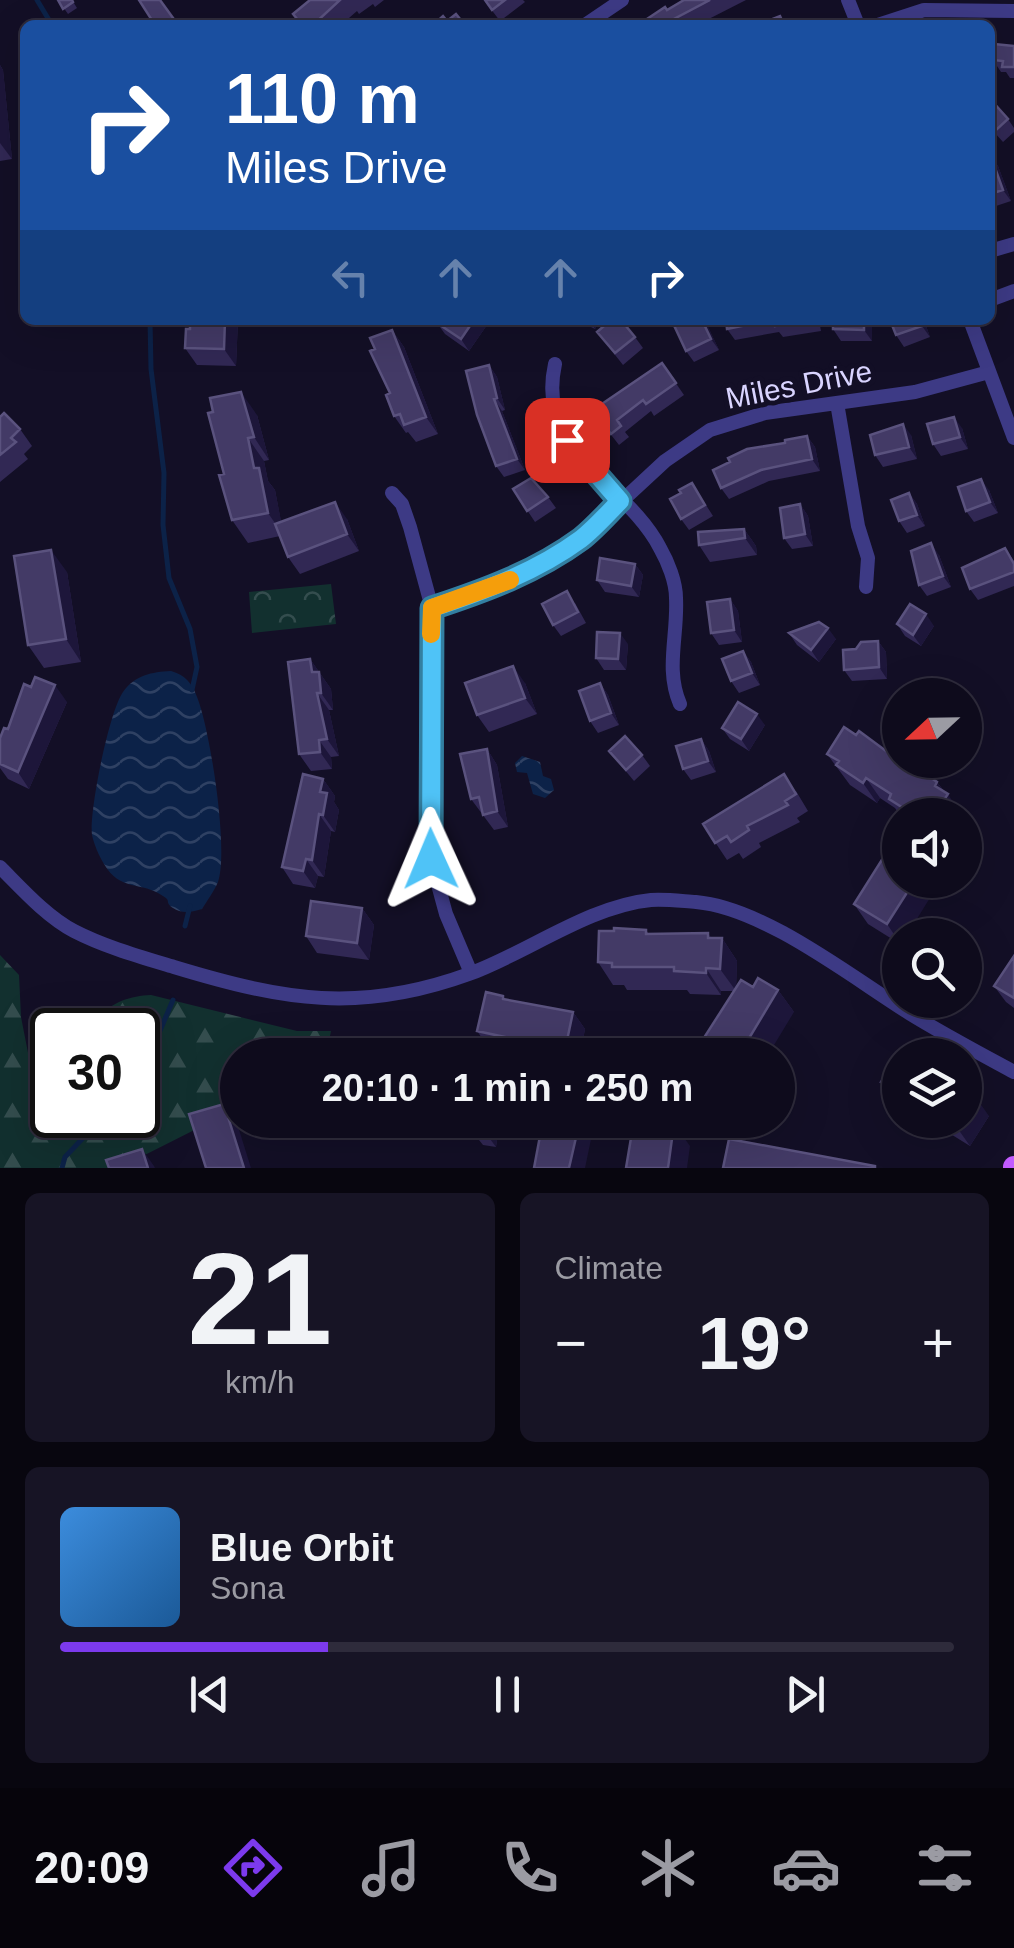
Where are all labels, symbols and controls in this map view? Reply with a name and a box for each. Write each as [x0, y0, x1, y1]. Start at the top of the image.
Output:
icon: right [60, 60, 190, 190]
text: 110 m [225, 60, 420, 138]
text: Miles Drive [225, 142, 448, 193]
icon: left [323, 250, 378, 305]
icon: ahead [428, 250, 483, 305]
icon: ahead [533, 250, 588, 305]
icon: right [638, 250, 693, 305]
street label: Miles Drive [723, 354, 875, 415]
pin [525, 398, 610, 483]
icon: arrive [540, 413, 595, 468]
north arrow [882, 678, 982, 778]
map controls [882, 678, 982, 1138]
button: sound [882, 798, 982, 898]
position arrow [379, 807, 483, 911]
button: search [882, 918, 982, 1018]
speed limit sign: 30 [30, 1008, 160, 1138]
button: layers [882, 1038, 982, 1138]
text: 20:10 · 1 min · 250 m [322, 1067, 693, 1109]
text: 21 [187, 1226, 332, 1372]
text: Climate [555, 1250, 663, 1286]
text: 19° [698, 1301, 811, 1385]
text: − [555, 1312, 587, 1374]
text: + [922, 1312, 954, 1374]
text: km/h [225, 1364, 294, 1400]
text: Blue Orbit [210, 1527, 394, 1569]
text: Sona [210, 1570, 285, 1606]
icon: previous [182, 1667, 237, 1722]
icon: pause [480, 1667, 535, 1722]
icon: next [778, 1667, 833, 1722]
icon: directions [218, 1833, 288, 1903]
icon: music [356, 1833, 426, 1903]
icon: phone [495, 1833, 565, 1903]
icon: climate [633, 1833, 703, 1903]
icon: car [771, 1833, 841, 1903]
icon: filters [910, 1833, 980, 1903]
text: 20:09 [34, 1842, 149, 1893]

